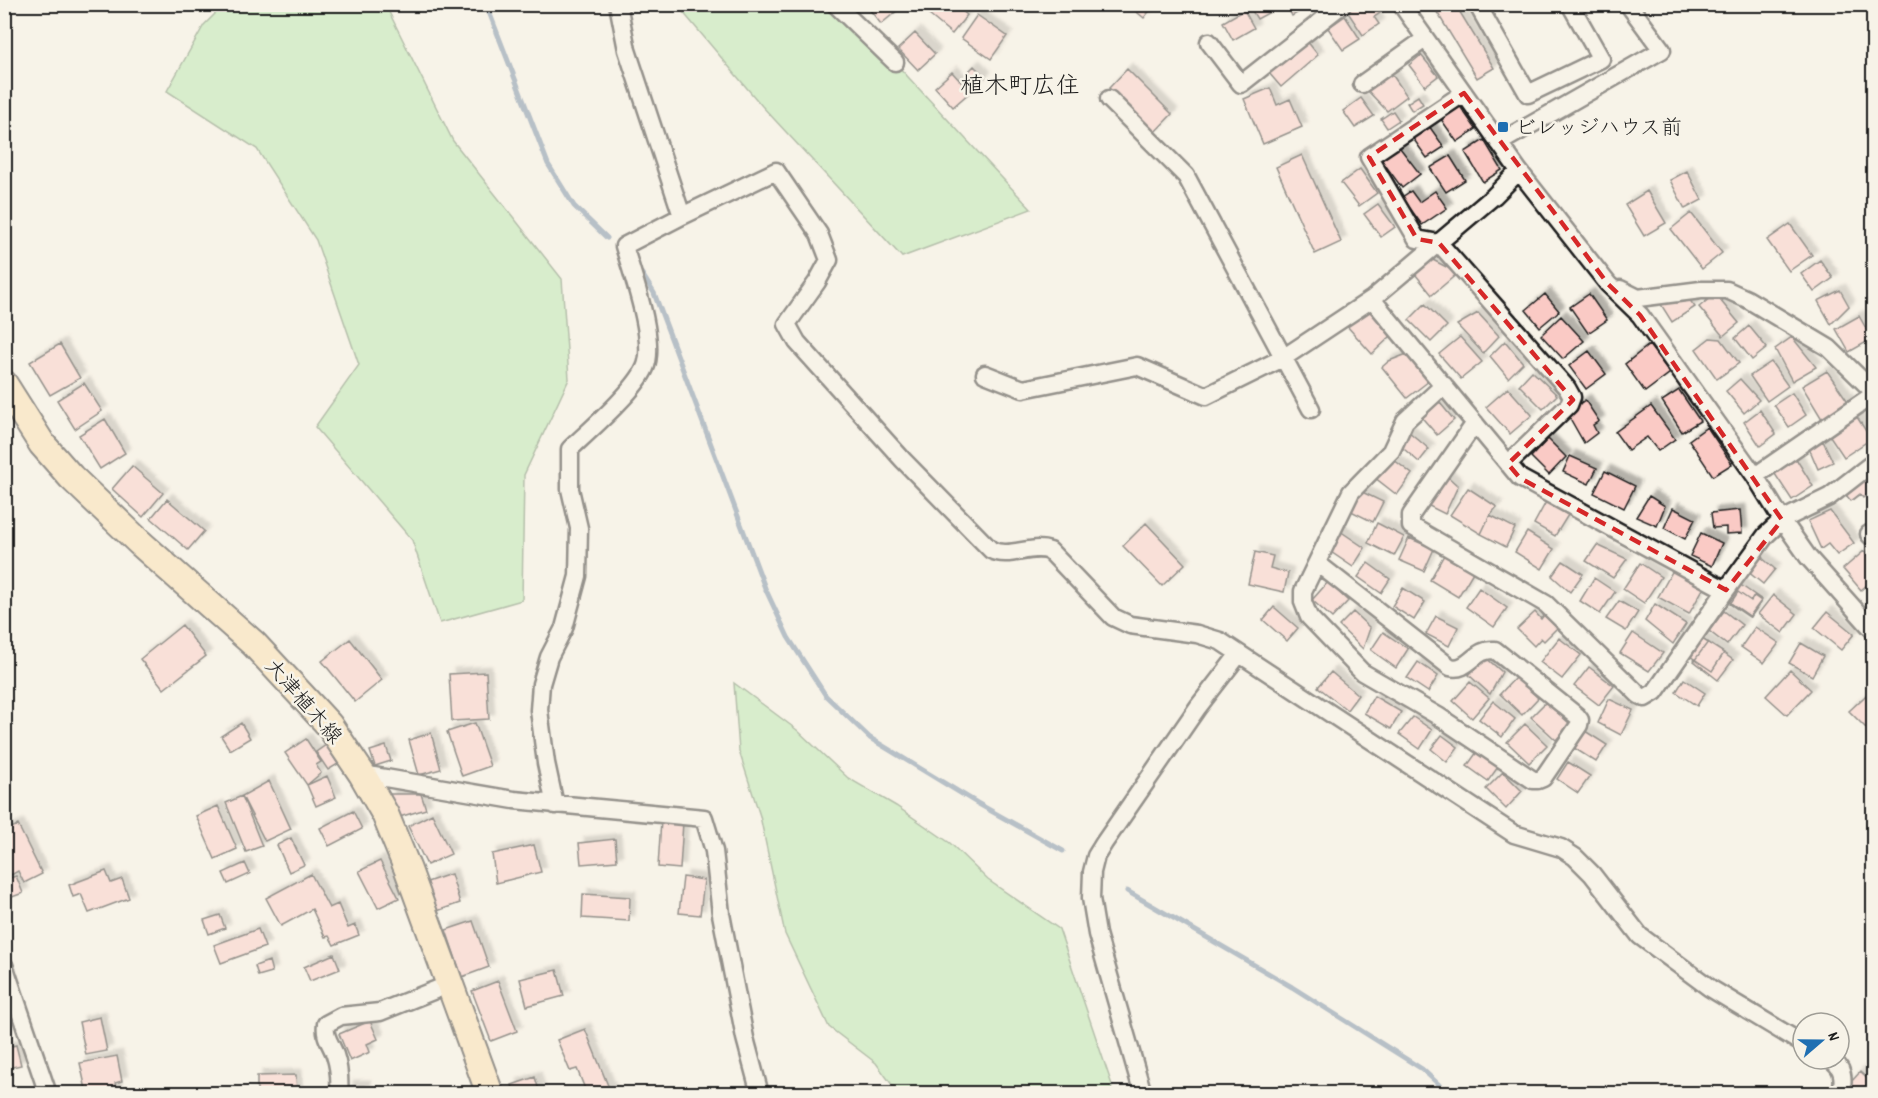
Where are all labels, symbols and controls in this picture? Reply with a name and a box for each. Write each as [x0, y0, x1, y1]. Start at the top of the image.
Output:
district label: 植木町広住 [960, 71, 1080, 105]
place label: ビレッジハウス前 [1515, 115, 1682, 145]
marker: ビレッジハウス前 [1496, 120, 1510, 134]
street label: 大津植木線 [256, 654, 347, 752]
north arrow [1791, 1011, 1851, 1071]
text: N [1821, 1029, 1845, 1044]

